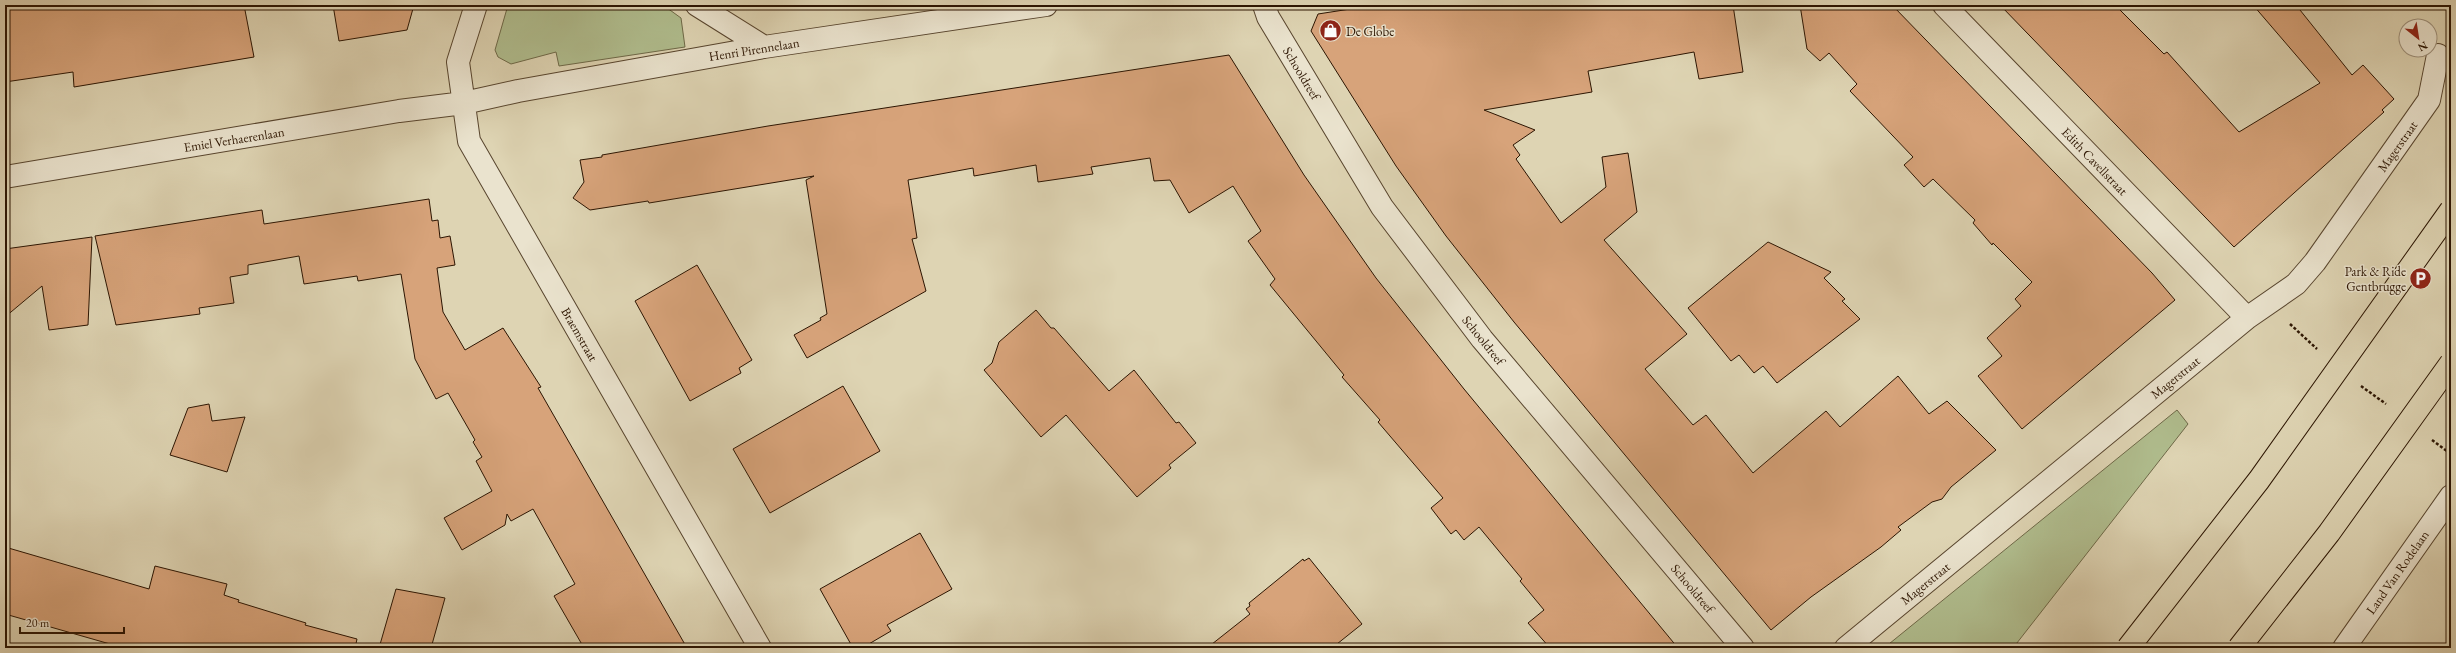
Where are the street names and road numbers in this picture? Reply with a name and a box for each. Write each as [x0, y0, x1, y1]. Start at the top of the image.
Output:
street label: Henri Pirennelaan [708, 34, 801, 65]
street label: Schooldreef [1279, 44, 1325, 104]
street label: Magerstraat [2374, 117, 2421, 175]
street label: Emiel Verhaerenlaan [182, 123, 286, 156]
street label: Edith Cavellstraat [2058, 124, 2131, 199]
street label: Braemstraat [557, 304, 602, 364]
street label: Schooldreef [1458, 312, 1510, 370]
street label: Magerstraat [2147, 352, 2204, 402]
street label: Land Van Rodelaan [2362, 527, 2433, 618]
street label: Magerstraat [1897, 558, 1954, 608]
street label: Schooldreef [1667, 560, 1719, 618]

